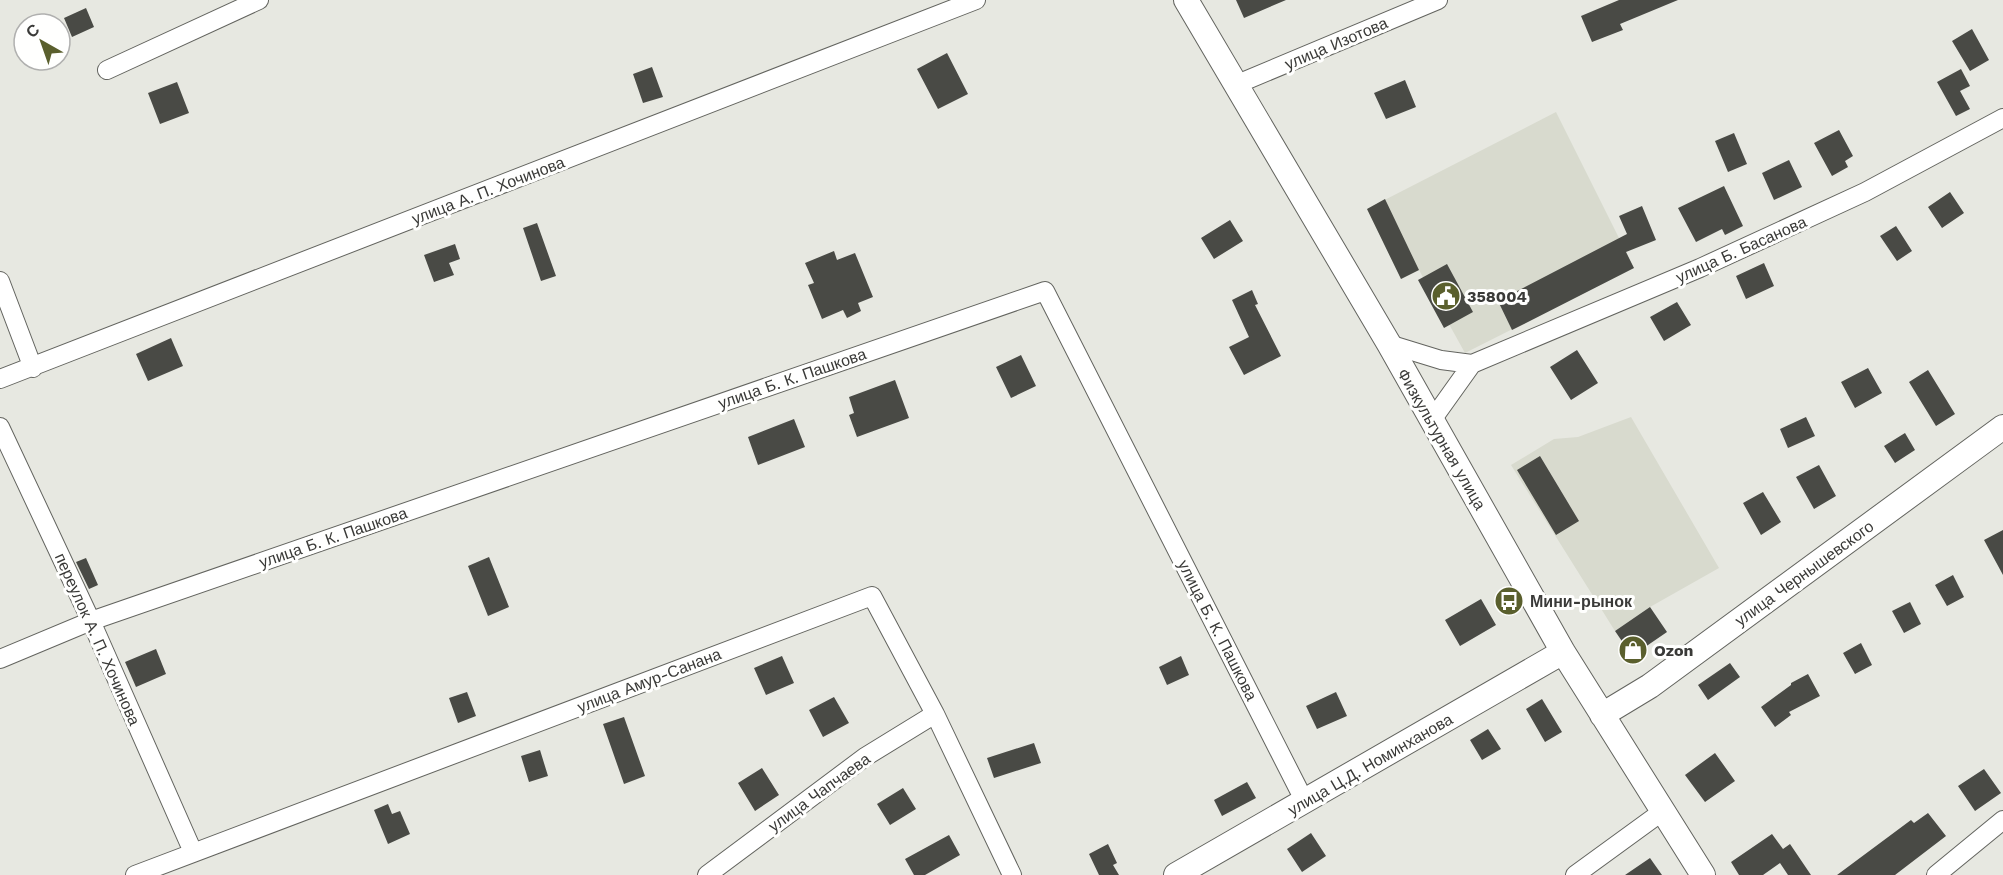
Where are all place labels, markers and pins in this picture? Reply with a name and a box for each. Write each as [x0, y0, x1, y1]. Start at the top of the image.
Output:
public building icon: 358004 [1430, 280, 1462, 312]
place label: 358004 [1467, 287, 1527, 306]
bus stop icon: Мини-рынок [1493, 585, 1525, 617]
place label: Мини-рынок [1530, 592, 1633, 611]
shop icon: Ozon [1617, 634, 1649, 666]
place label: Ozon [1654, 641, 1693, 660]

